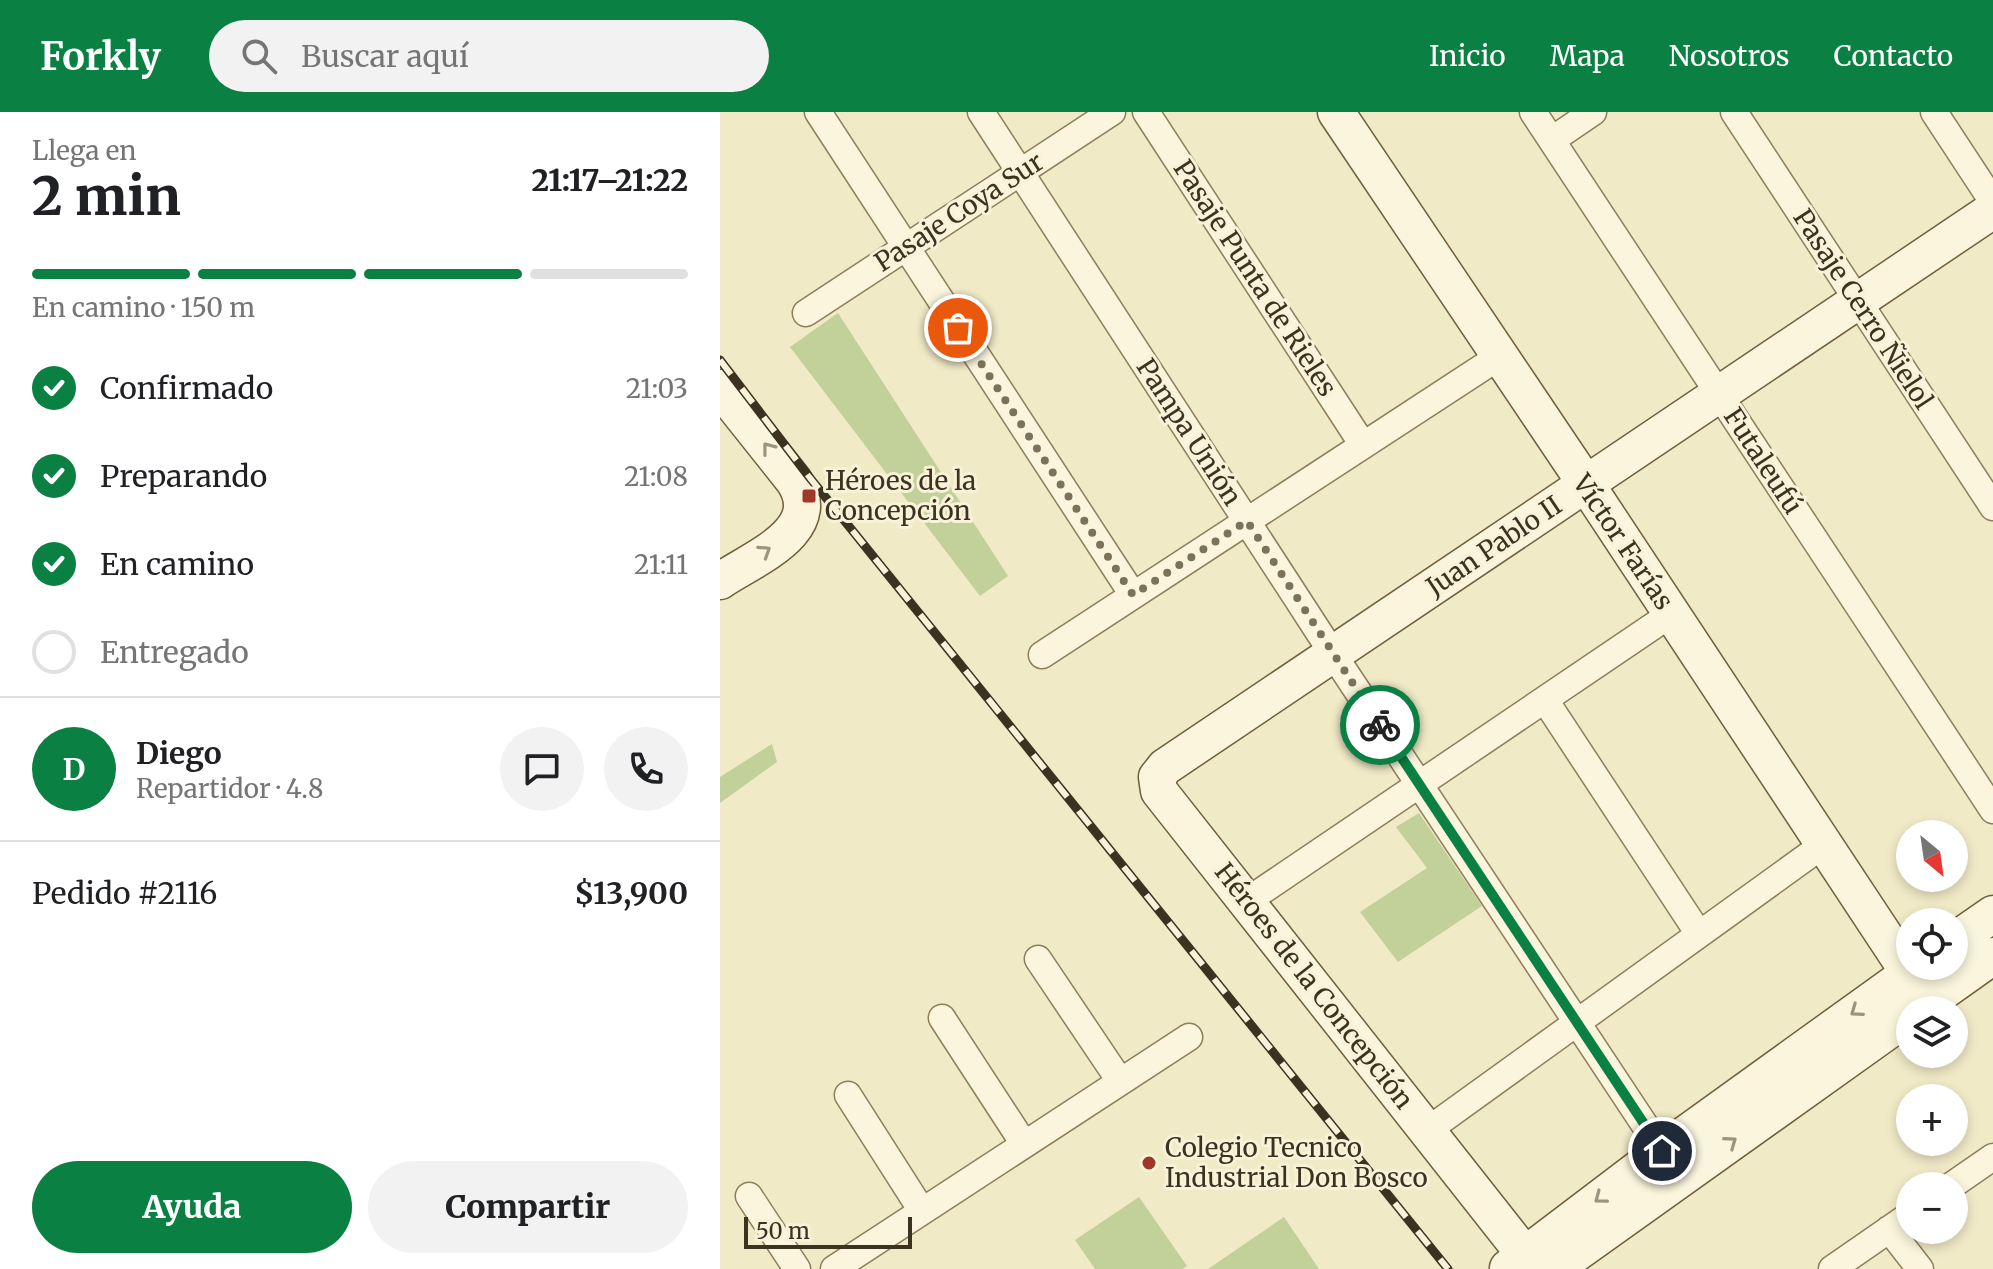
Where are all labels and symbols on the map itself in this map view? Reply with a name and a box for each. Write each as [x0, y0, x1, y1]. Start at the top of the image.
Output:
street label: Pasaje Coya Sur [868, 145, 1050, 278]
street label: Pasaje Punta de Rieles [1167, 153, 1344, 402]
street label: Pasaje Cerro Ñielol [1786, 202, 1940, 415]
pin [924, 294, 992, 362]
street label: Pampa Unión [1130, 352, 1249, 511]
street label: Futaleufú [1717, 401, 1810, 520]
one-way arrow [763, 442, 777, 457]
place label: Héroes de la Concepción [825, 464, 976, 527]
street label: Víctor Farías [1565, 467, 1681, 616]
marker: Héroes de la Concepción [800, 487, 818, 505]
street label: Juan Pablo II [1419, 488, 1568, 604]
one-way arrow [757, 546, 771, 561]
courier [1340, 685, 1420, 765]
north arrow [1896, 820, 1968, 892]
street label: Héroes de la Concepción [1208, 856, 1421, 1115]
one-way arrow [1850, 1002, 1864, 1016]
pin [1628, 1117, 1696, 1185]
place label: Colegio Tecnico Industrial Don Bosco [1165, 1131, 1428, 1194]
one-way arrow [1723, 1138, 1737, 1152]
marker: Colegio Tecnico Industrial Don Bosco [1140, 1154, 1158, 1172]
one-way arrow [1595, 1188, 1609, 1202]
scale bar [744, 1213, 912, 1249]

